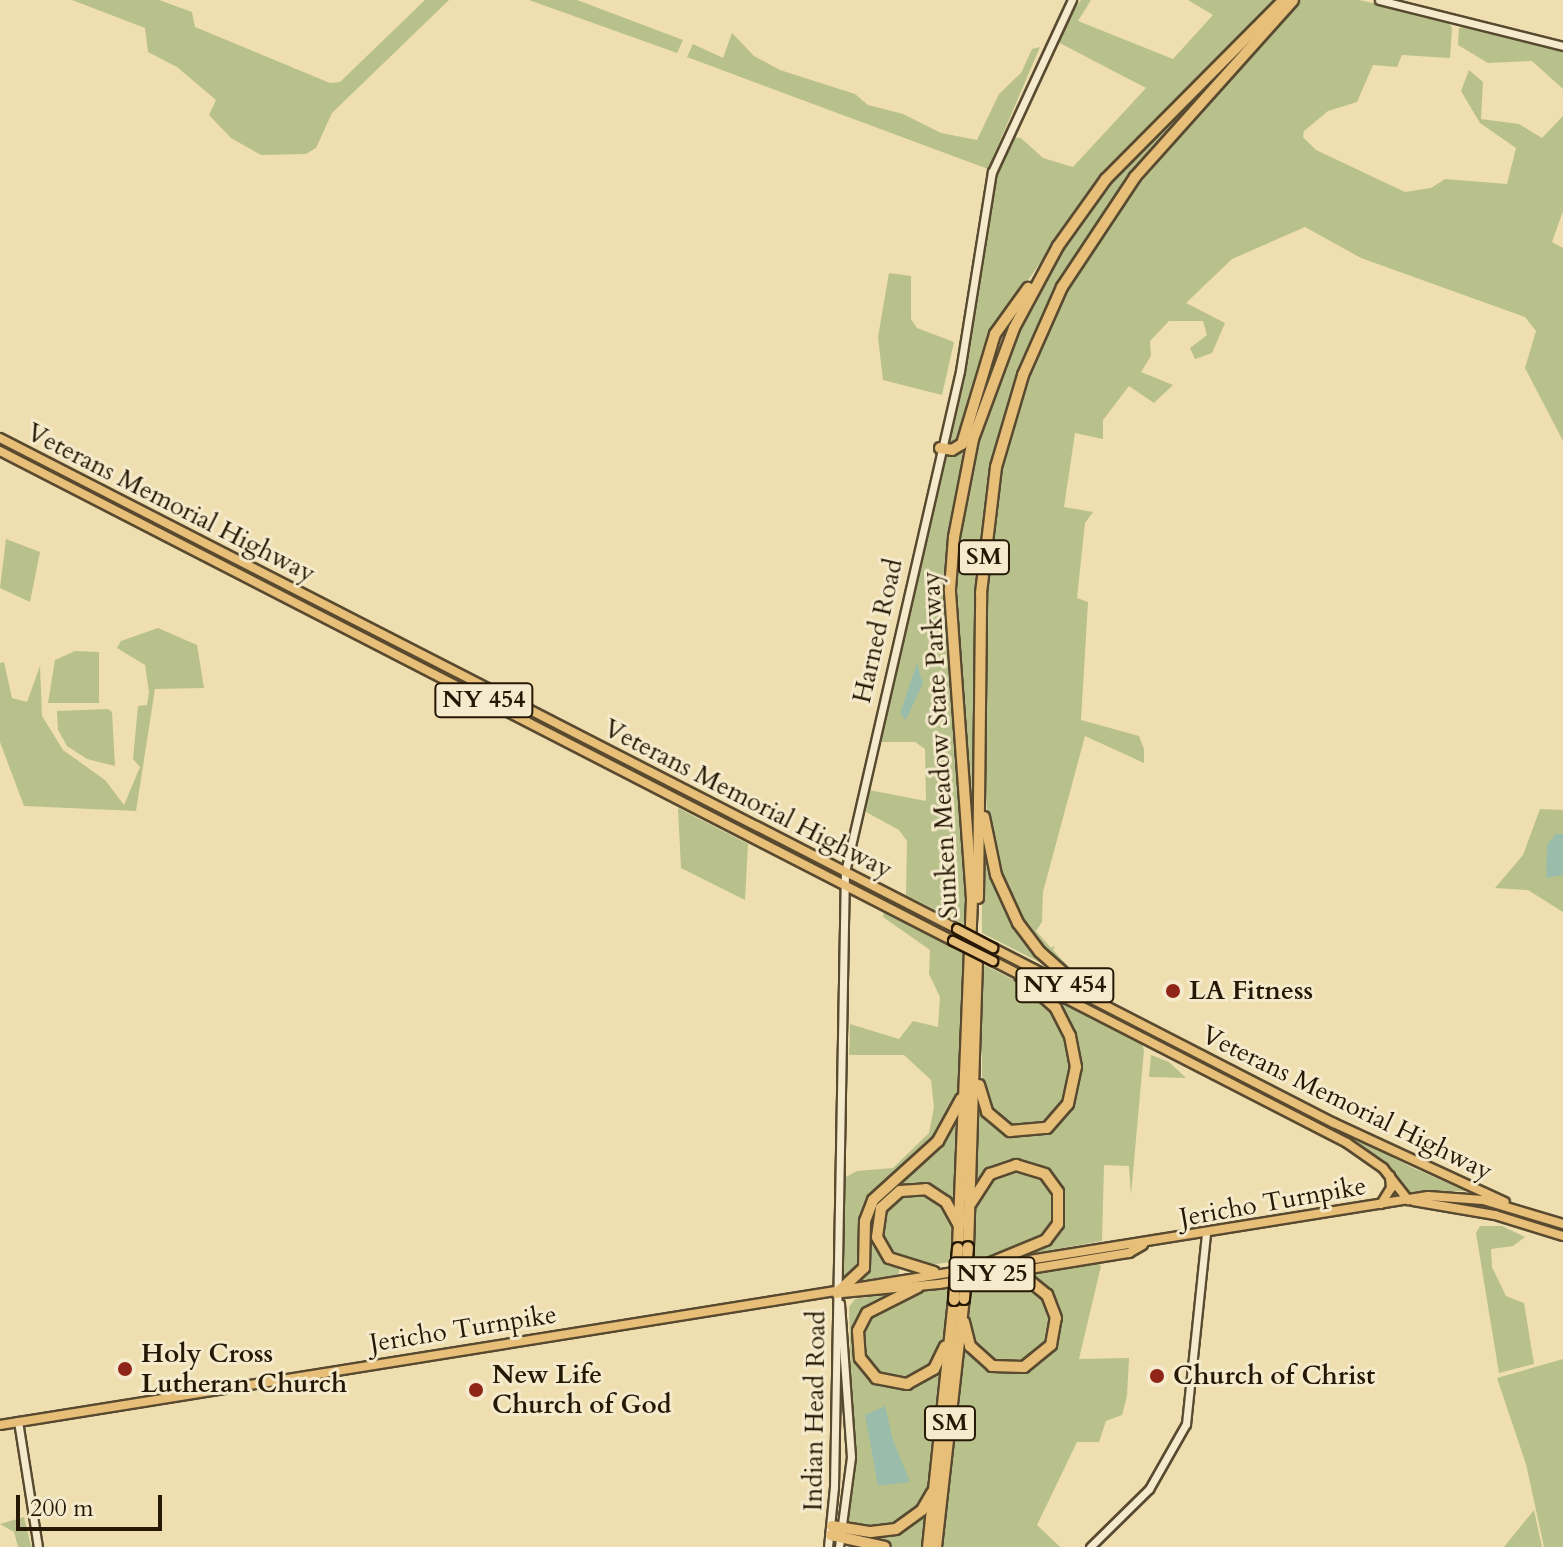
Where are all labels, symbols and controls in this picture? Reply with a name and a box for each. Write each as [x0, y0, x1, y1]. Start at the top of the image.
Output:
street label: Veterans Memorial Highway [21, 417, 321, 589]
road number: SM [956, 537, 1012, 577]
street label: Harned Road [846, 556, 910, 706]
street label: Sunken Meadow State Parkway [915, 570, 965, 920]
road number: NY 454 [434, 680, 534, 720]
street label: Veterans Memorial Highway [598, 713, 898, 885]
road number: NY 454 [1015, 965, 1115, 1005]
place label: LA Fitness [1189, 975, 1313, 1007]
marker: LA Fitness [1164, 982, 1182, 1000]
street label: Veterans Memorial Highway [1196, 1019, 1498, 1187]
street label: Jericho Turnpike [1177, 1170, 1369, 1234]
road number: NY 25 [948, 1254, 1036, 1294]
street label: Jericho Turnpike [367, 1299, 559, 1359]
street label: Indian Head Road [798, 1310, 832, 1512]
place label: Holy Cross Lutheran Church [141, 1338, 347, 1400]
place label: New Life Church of God [492, 1359, 672, 1420]
marker: Holy Cross Lutheran Church [116, 1360, 134, 1378]
place label: Church of Christ [1173, 1360, 1375, 1392]
marker: Church of Christ [1148, 1367, 1166, 1385]
marker: New Life Church of God [467, 1381, 485, 1399]
road number: SM [922, 1403, 978, 1443]
scale bar [20, 1479, 166, 1529]
text: 200 m [30, 1492, 94, 1525]

